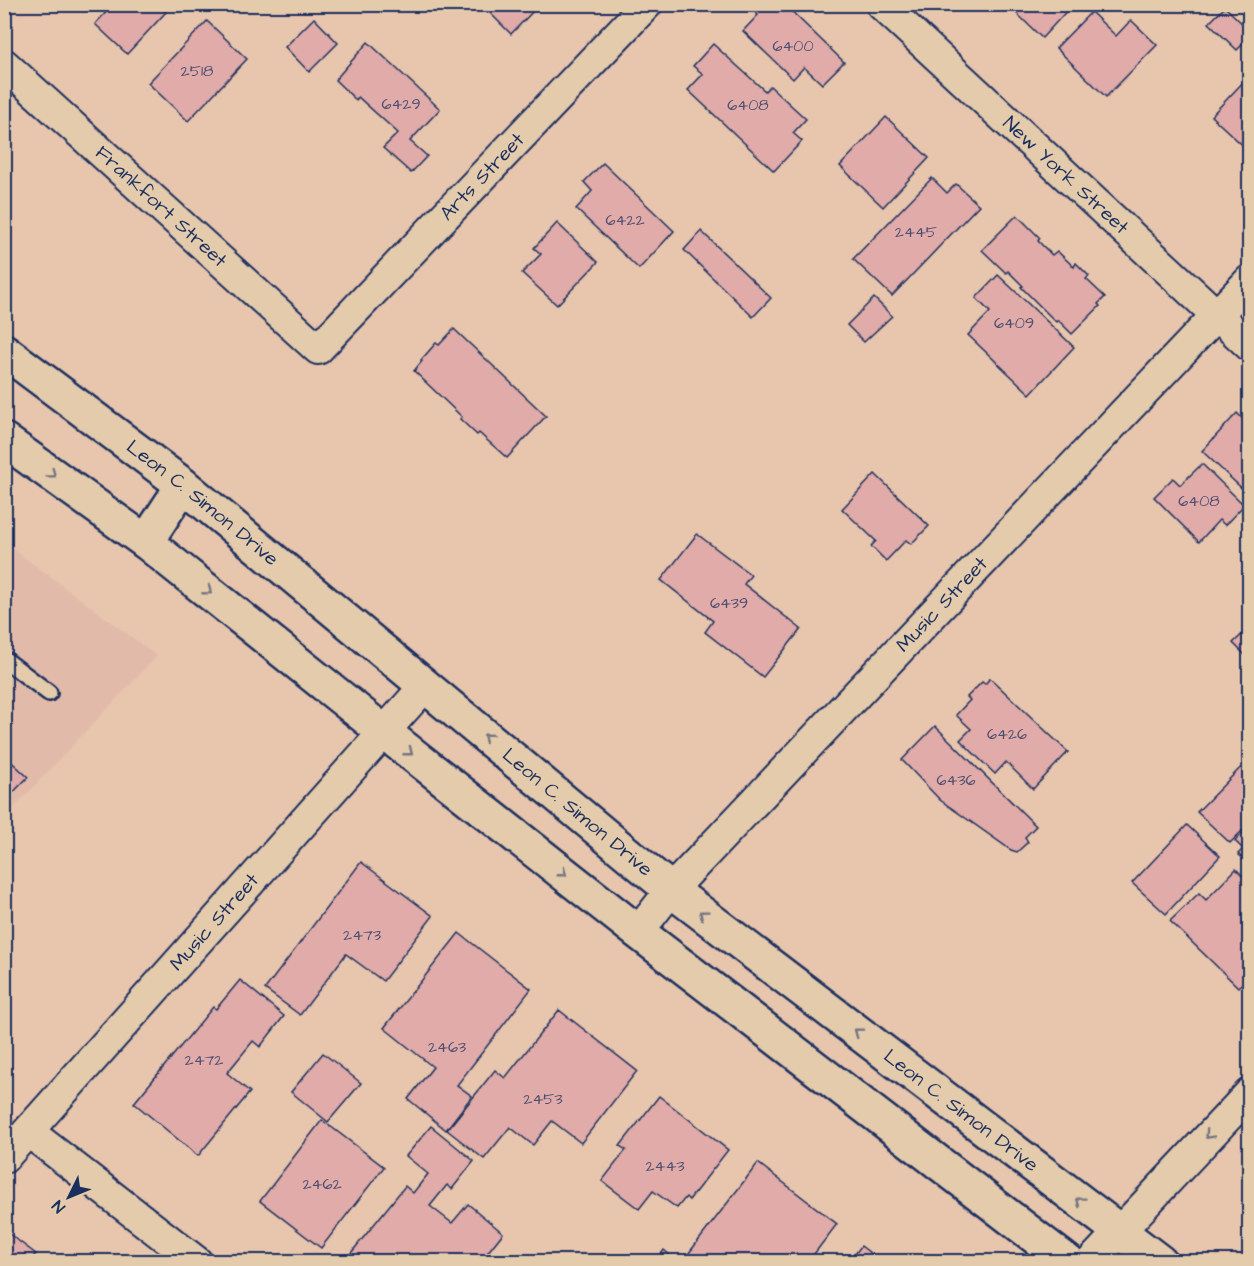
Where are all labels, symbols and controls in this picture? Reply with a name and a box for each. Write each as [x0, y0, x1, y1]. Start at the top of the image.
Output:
house number: 6400 [772, 35, 814, 57]
house number: 2518 [181, 60, 213, 82]
house number: 6429 [381, 93, 421, 115]
house number: 6408 [727, 94, 769, 116]
street label: New York Street [997, 110, 1135, 241]
street label: Arts Street [434, 127, 531, 227]
street label: Frankfort Street [89, 139, 233, 274]
house number: 6422 [605, 209, 645, 231]
house number: 2445 [895, 221, 938, 243]
house number: 6409 [994, 312, 1034, 334]
street label: Leon C. Simon Drive [121, 433, 285, 573]
one-way arrow [45, 467, 56, 478]
house number: 6408 [1178, 490, 1220, 512]
street label: Music Street [890, 551, 994, 658]
one-way arrow [201, 584, 212, 595]
house number: 6439 [710, 592, 748, 614]
house number: 6426 [987, 723, 1027, 745]
one-way arrow [483, 733, 494, 744]
street label: Leon C. Simon Drive [496, 741, 659, 883]
one-way arrow [403, 745, 414, 756]
house number: 6436 [936, 769, 976, 791]
one-way arrow [556, 865, 567, 876]
street label: Music Street [163, 867, 265, 977]
one-way arrow [698, 910, 709, 921]
house number: 2473 [343, 924, 381, 946]
one-way arrow [854, 1028, 865, 1039]
house number: 2463 [428, 1036, 466, 1058]
street label: Leon C. Simon Drive [878, 1042, 1044, 1179]
house number: 2472 [184, 1049, 224, 1071]
house number: 2453 [523, 1088, 563, 1110]
one-way arrow [1206, 1128, 1217, 1139]
house number: 2443 [645, 1155, 685, 1177]
north arrow [39, 1167, 99, 1227]
house number: 2462 [302, 1173, 342, 1195]
text: N [47, 1195, 70, 1218]
one-way arrow [1076, 1197, 1087, 1208]

